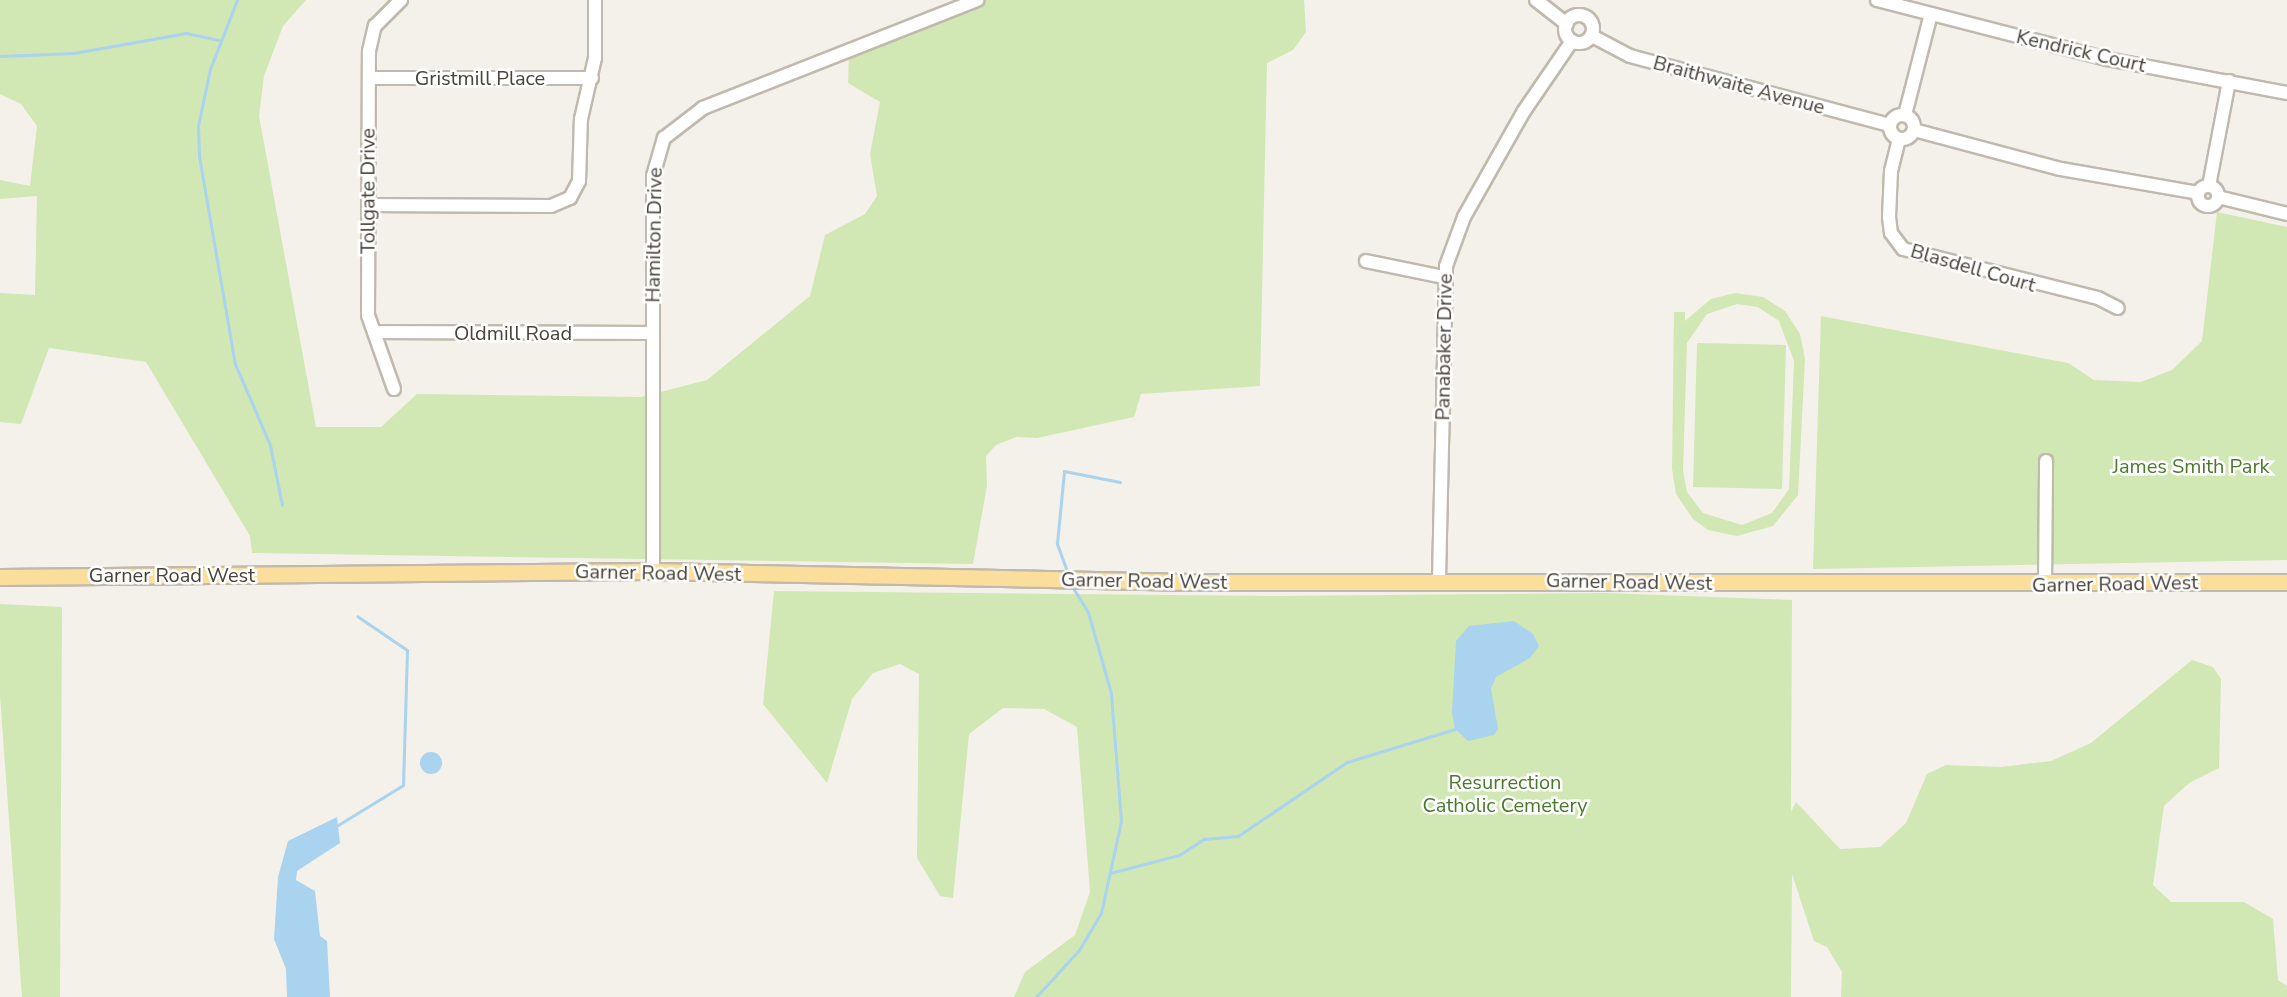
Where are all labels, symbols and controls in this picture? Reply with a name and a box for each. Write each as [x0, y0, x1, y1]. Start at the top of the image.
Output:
street label: Kendrick Court [2014, 24, 2148, 78]
street label: Braithwaite Avenue [1651, 51, 1827, 119]
street label: Gristmill Place [415, 66, 545, 90]
street label: Tollgate Drive [356, 128, 380, 254]
street label: Hamilton Drive [641, 167, 667, 303]
street label: Blasdell Court [1908, 239, 2038, 297]
street label: Panabaker Drive [1431, 273, 1457, 421]
street label: Oldmill Road [454, 321, 572, 345]
park label: James Smith Park [2112, 454, 2270, 478]
street label: Garner Road West [575, 560, 741, 586]
street label: Garner Road West [89, 563, 255, 587]
street label: Garner Road West [1061, 568, 1227, 594]
street label: Garner Road West [1546, 569, 1712, 595]
street label: Garner Road West [2032, 571, 2198, 597]
park label: Resurrection Catholic Cemetery [1423, 771, 1587, 818]

